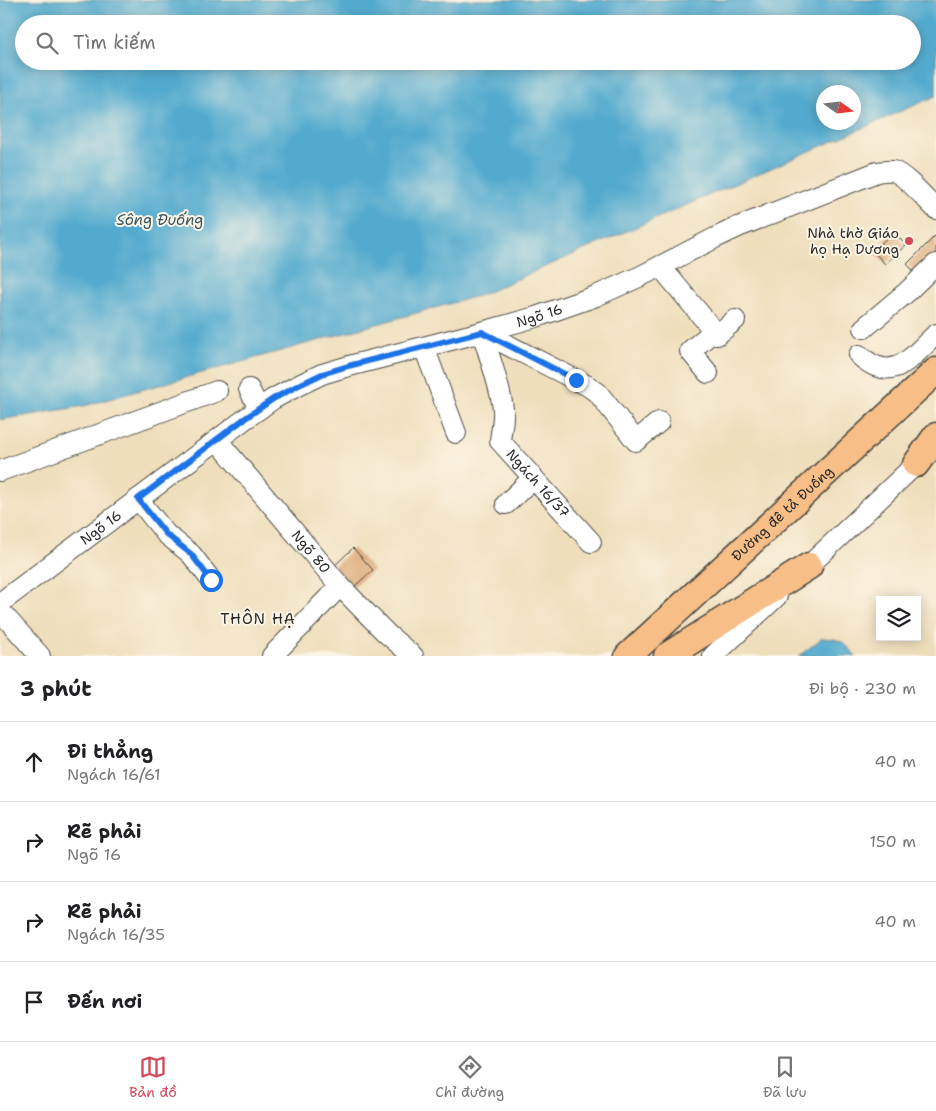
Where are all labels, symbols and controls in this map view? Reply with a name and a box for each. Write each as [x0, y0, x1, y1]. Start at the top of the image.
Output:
search box [15, 15, 921, 70]
icon: search [33, 29, 61, 57]
text: Tìm kiếm [73, 30, 156, 55]
north arrow [816, 85, 861, 130]
water label: Sông Đuống [116, 210, 204, 230]
place label: Nhà thờ Giáo họ Hạ Dương [807, 224, 899, 258]
marker: Nhà thờ Giáo họ Hạ Dương [903, 235, 915, 247]
street label: Ngõ 16 [514, 299, 565, 331]
route end [565, 369, 588, 392]
street label: Ngách 16/37 [503, 445, 574, 521]
street label: Đường đê tả Đuống [727, 462, 837, 565]
street label: Ngõ 16 [76, 506, 125, 549]
street label: Ngõ 80 [288, 526, 335, 577]
route start [200, 569, 223, 592]
map controls [876, 596, 921, 641]
button: layers [876, 596, 921, 641]
district label: THÔN HẠ [220, 608, 296, 629]
text: 3 phút [20, 675, 92, 703]
text: Đi bộ · 230 m [809, 678, 916, 699]
text: Đi thẳng [67, 739, 153, 764]
icon: ahead [20, 748, 48, 776]
text: 40 m [874, 751, 916, 772]
text: Ngách 16/61 [67, 764, 161, 785]
text: Rẽ phải [67, 819, 142, 844]
icon: right [20, 828, 48, 856]
text: 150 m [869, 831, 916, 852]
text: Ngõ 16 [67, 844, 121, 865]
text: Rẽ phải [67, 899, 142, 924]
icon: right [20, 908, 48, 936]
text: 40 m [874, 911, 916, 932]
text: Ngách 16/35 [67, 924, 165, 945]
icon: arrive [20, 988, 48, 1016]
text: Đến nơi [67, 989, 142, 1014]
tab: Bản đồ [129, 1053, 177, 1101]
tab: Chỉ đường [435, 1053, 504, 1101]
tab: Đã lưu [763, 1053, 807, 1101]

